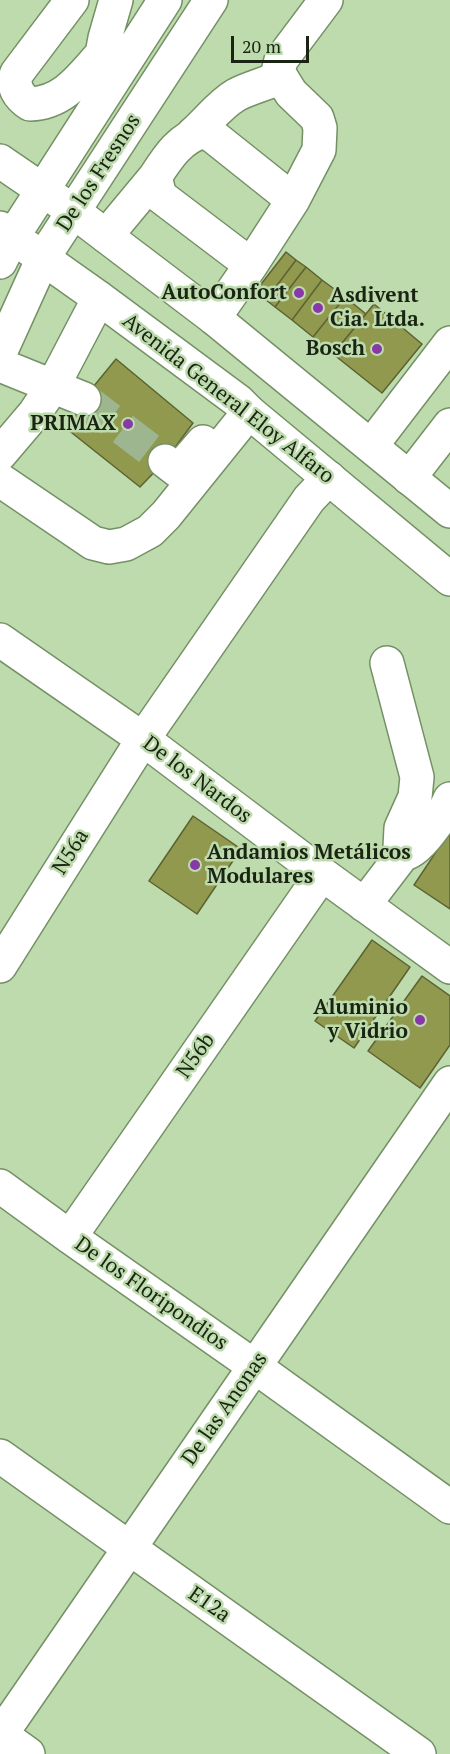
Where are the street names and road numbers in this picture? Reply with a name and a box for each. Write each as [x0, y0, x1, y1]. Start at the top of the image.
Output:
street label: De los Fresnos [52, 110, 146, 236]
street label: Avenida General Eloy Alfaro [117, 309, 339, 489]
street label: De los Nardos [138, 731, 256, 829]
street label: N56a [48, 825, 94, 879]
street label: N56b [172, 1029, 220, 1083]
street label: De los Floripondios [70, 1232, 232, 1356]
street label: De las Anonas [177, 1348, 273, 1470]
street label: E12a [183, 1582, 235, 1628]

